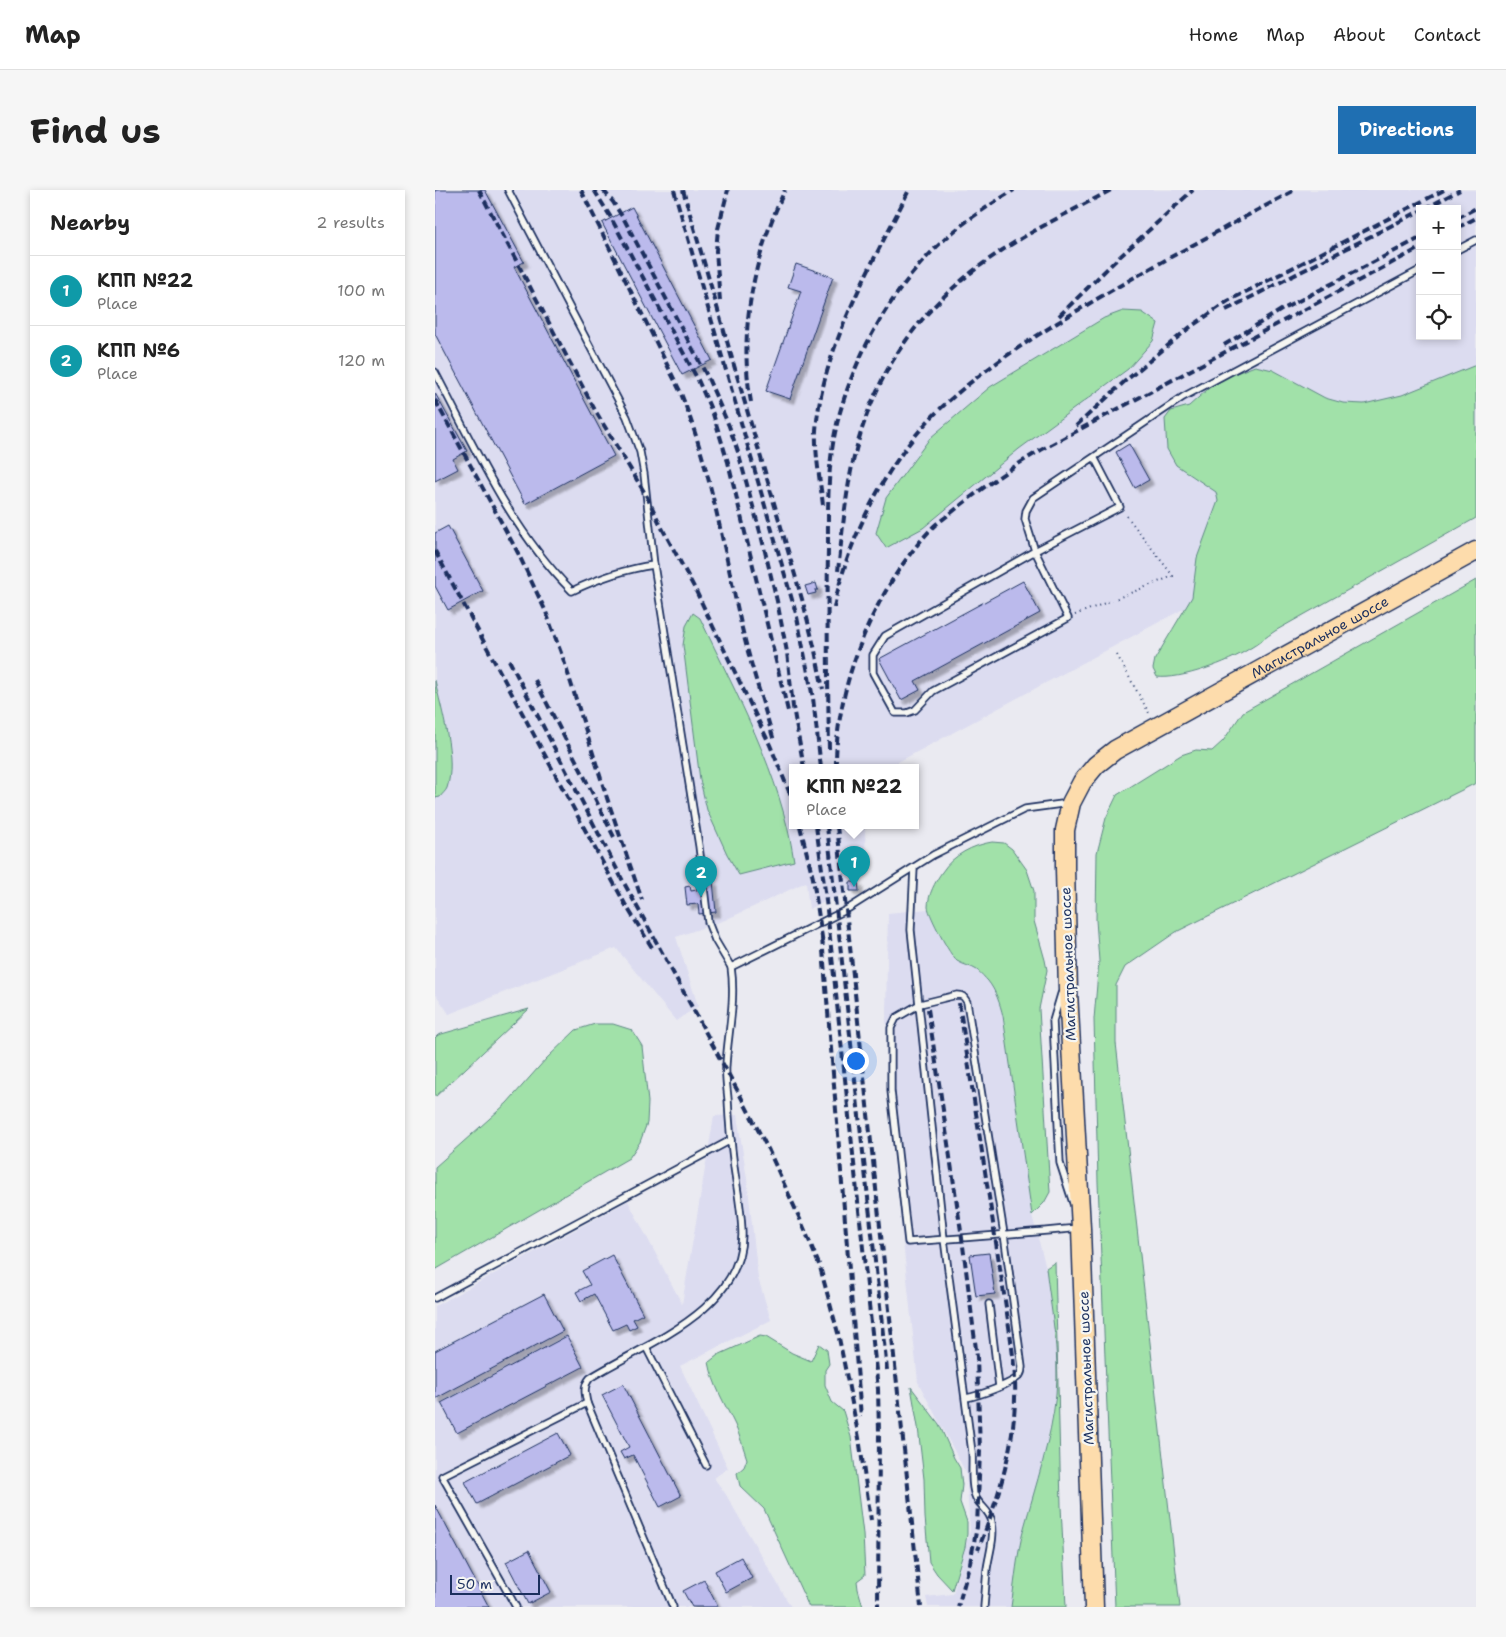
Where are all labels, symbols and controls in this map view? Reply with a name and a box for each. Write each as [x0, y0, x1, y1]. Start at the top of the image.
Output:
text: Map [25, 19, 81, 51]
text: Home [1189, 23, 1238, 47]
text: Map [1266, 23, 1305, 47]
text: About [1333, 23, 1386, 47]
text: Contact [1414, 23, 1481, 47]
button: Directions [1338, 106, 1476, 154]
text: Find us [30, 107, 161, 154]
map controls [1416, 205, 1461, 340]
button: + [1416, 205, 1461, 250]
text: Nearby [50, 209, 130, 237]
text: 2 results [316, 212, 385, 233]
button: − [1416, 250, 1461, 295]
text: КПП №22 [97, 268, 193, 293]
text: 1 [62, 280, 70, 301]
text: 100 m [337, 280, 385, 301]
text: Place [97, 293, 138, 314]
button: locate [1416, 295, 1461, 340]
text: КПП №6 [97, 338, 180, 363]
text: 2 [60, 350, 72, 371]
text: 120 m [338, 350, 385, 371]
text: Place [97, 363, 138, 384]
street label: Магистральное шоссе [1248, 592, 1392, 682]
popup [789, 764, 919, 829]
text: КПП №22 [806, 774, 902, 799]
text: Place [806, 799, 847, 820]
pin: 1 [838, 846, 870, 887]
pin: 2 [685, 856, 717, 897]
street label: Магистральное шоссе [1056, 887, 1080, 1041]
your location [843, 1048, 869, 1074]
street label: Магистральное шоссе [1074, 1291, 1098, 1445]
scale bar [450, 1572, 540, 1595]
text: 50 m [457, 1575, 492, 1593]

